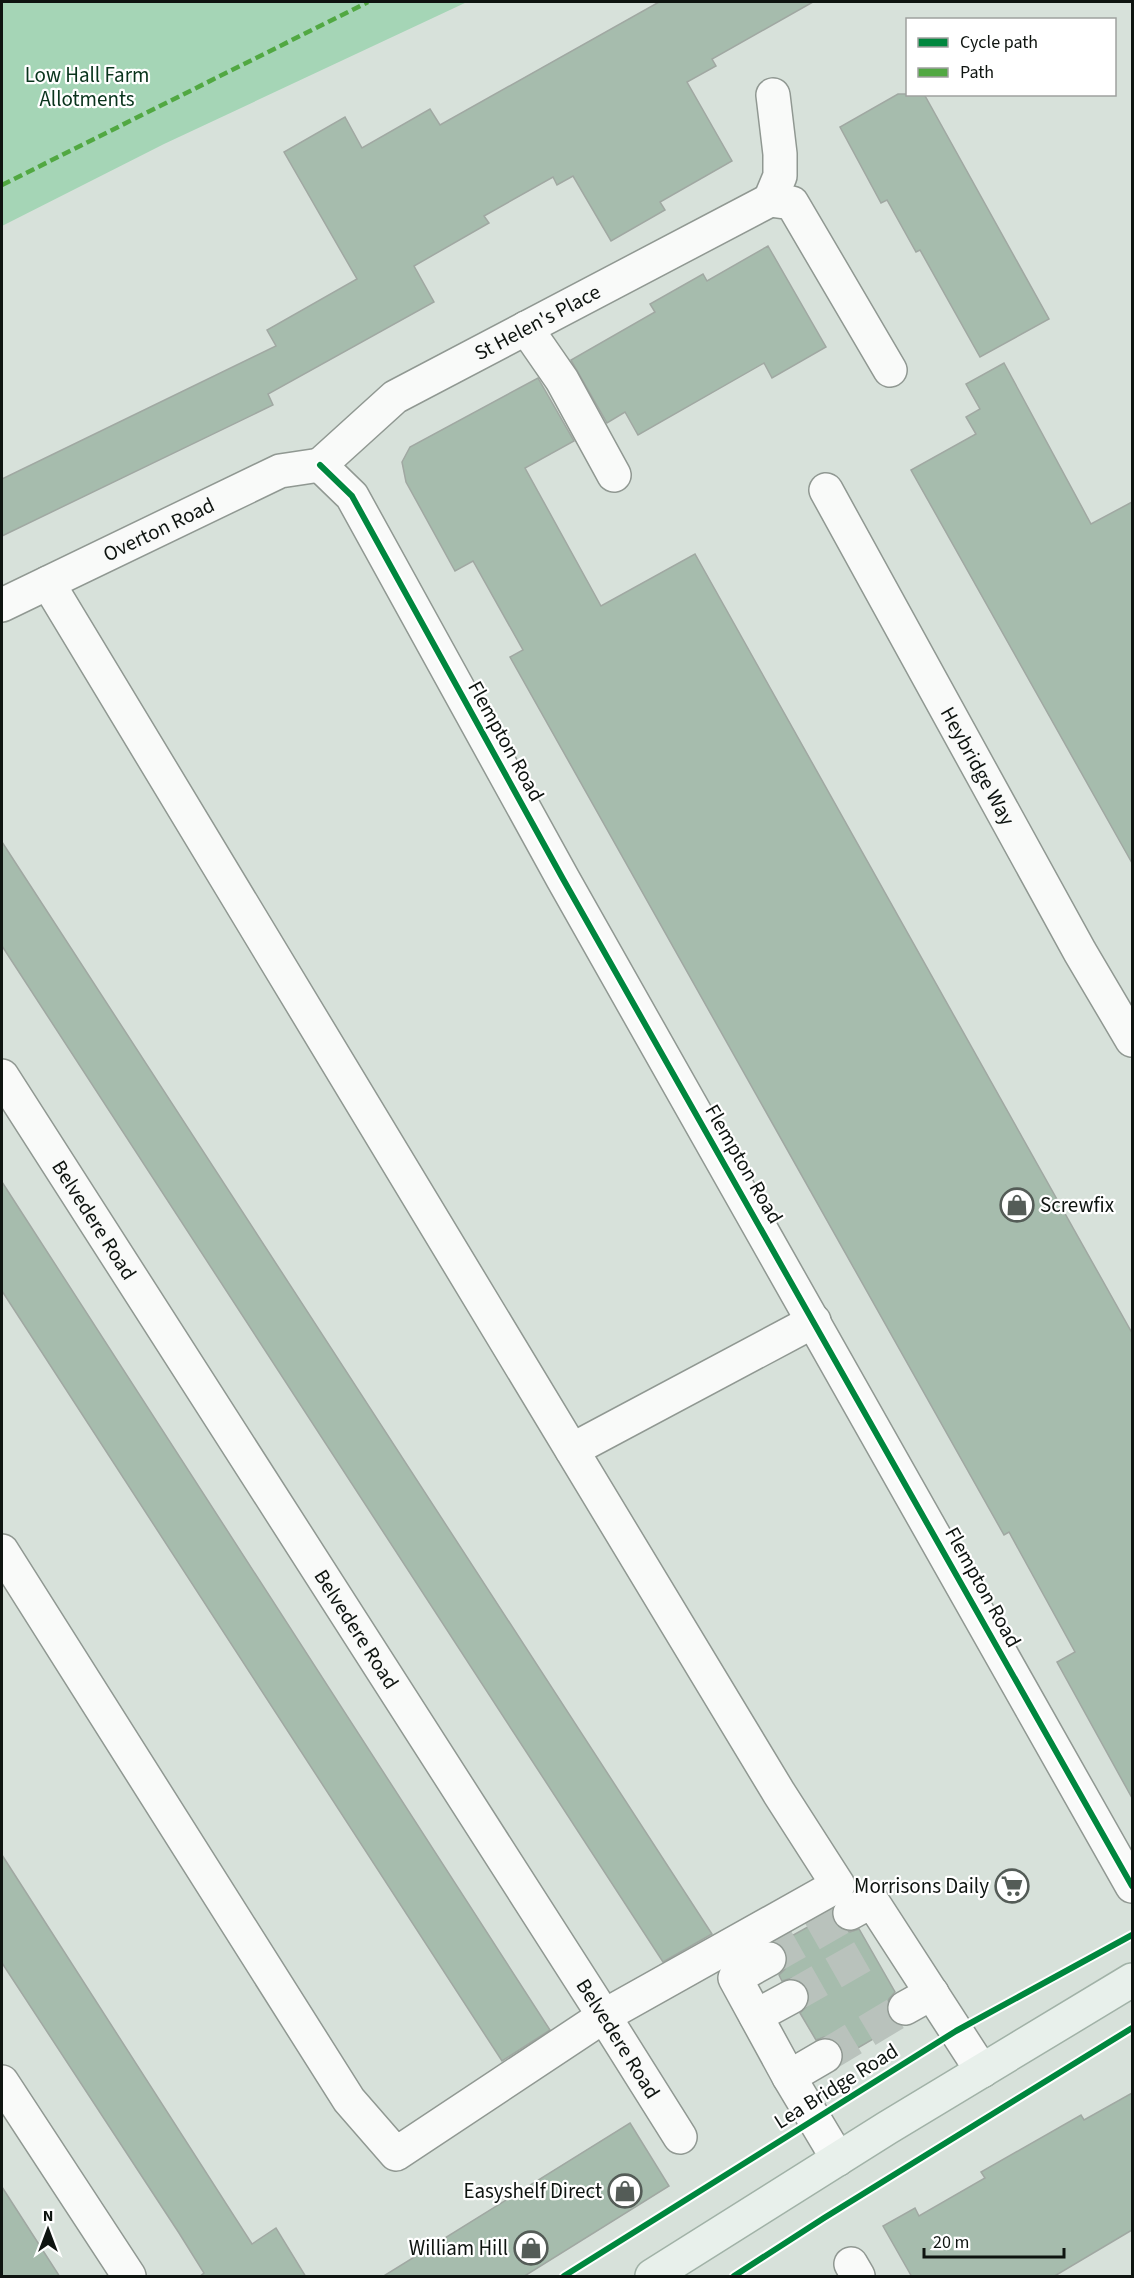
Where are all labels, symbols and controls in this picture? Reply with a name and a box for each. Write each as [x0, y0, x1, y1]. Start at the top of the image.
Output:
legend [906, 18, 1116, 96]
text: Cycle path [960, 30, 1038, 55]
park label: Low Hall Farm Allotments [25, 60, 149, 114]
text: Path [960, 60, 994, 85]
street label: St Helen's Place [469, 277, 606, 368]
street label: Overton Road [98, 490, 219, 569]
street label: Flempton Road [460, 675, 552, 807]
street label: Heybridge Way [933, 701, 1023, 831]
street label: Flempton Road [698, 1099, 790, 1229]
street label: Belvedere Road [45, 1154, 144, 1286]
shop icon: Screwfix [999, 1187, 1035, 1223]
place label: Screwfix [1040, 1190, 1115, 1220]
street label: Flempton Road [937, 1521, 1029, 1653]
street label: Belvedere Road [307, 1563, 406, 1695]
supermarket icon: Morrisons Daily [994, 1868, 1030, 1904]
place label: Morrisons Daily [854, 1871, 989, 1901]
street label: Belvedere Road [569, 1973, 667, 2105]
street label: Lea Bridge Road [768, 2036, 904, 2136]
shop icon: Easyshelf Direct [607, 2173, 643, 2209]
place label: Easyshelf Direct [463, 2176, 602, 2206]
north arrow [18, 2200, 78, 2260]
text: N [43, 2205, 53, 2227]
scale bar [924, 2221, 1064, 2259]
shop icon: William Hill [513, 2230, 549, 2266]
text: 20 m [933, 2230, 969, 2255]
place label: William Hill [409, 2233, 508, 2263]

